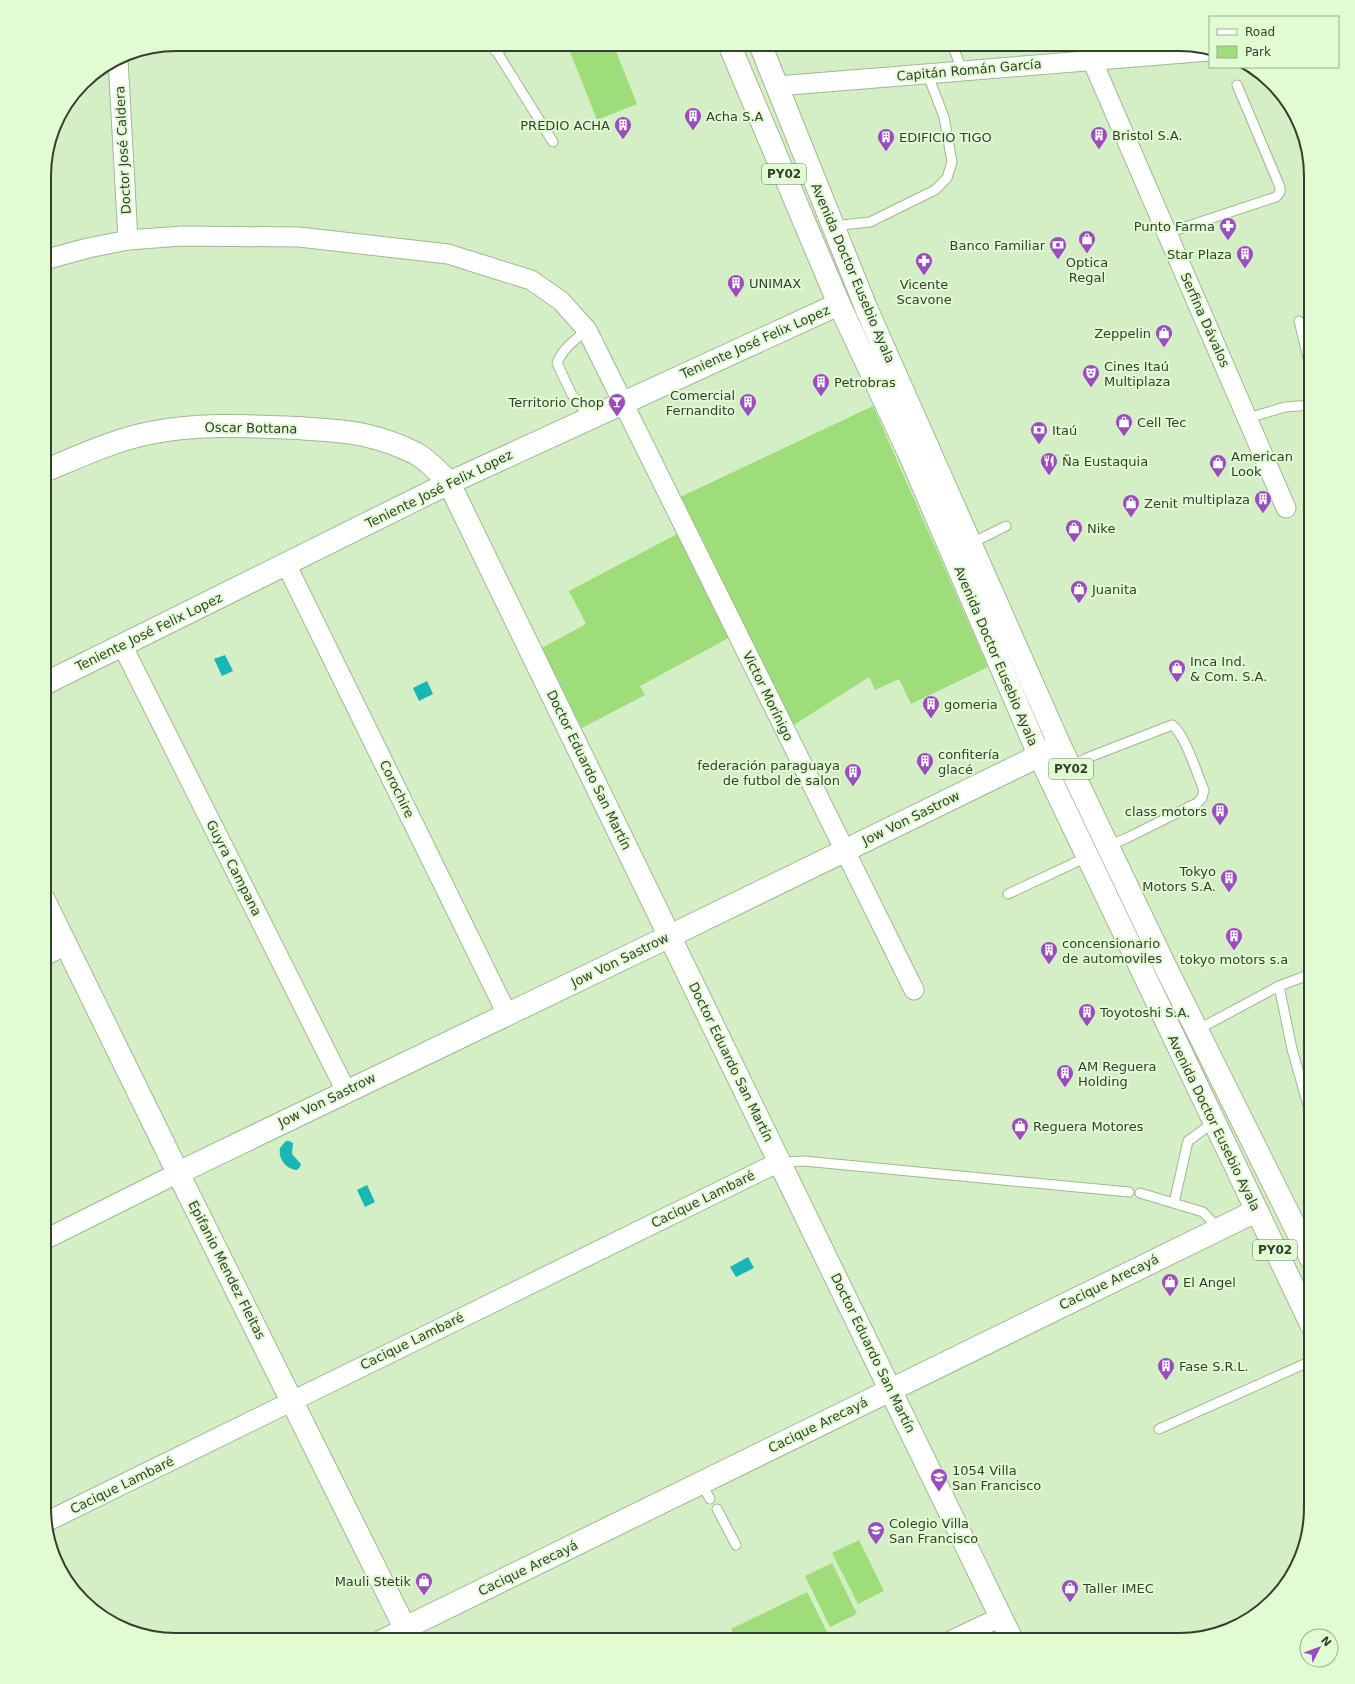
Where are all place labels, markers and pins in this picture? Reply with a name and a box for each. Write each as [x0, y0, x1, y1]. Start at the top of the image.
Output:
building icon: Acha S.A [683, 106, 703, 131]
place label: Acha S.A [706, 109, 764, 124]
building icon: PREDIO ACHA [613, 115, 633, 140]
place label: PREDIO ACHA [520, 118, 610, 133]
building icon: Bristol S.A. [1089, 125, 1109, 150]
building icon: EDIFICIO TIGO [876, 127, 896, 152]
place label: Bristol S.A. [1112, 128, 1183, 143]
place label: EDIFICIO TIGO [899, 130, 992, 145]
pharmacy icon: Punto Farma [1218, 216, 1238, 241]
place label: Punto Farma [1134, 219, 1215, 234]
shop icon: Optica Regal [1077, 229, 1097, 254]
bank icon: Banco Familiar [1048, 235, 1068, 260]
place label: Banco Familiar [950, 238, 1046, 253]
building icon: Star Plaza [1235, 244, 1255, 269]
place label: Star Plaza [1167, 247, 1232, 262]
pharmacy icon: Vicente Scavone [914, 251, 934, 276]
place label: Optica Regal [1066, 255, 1108, 285]
building icon: UNIMAX [726, 273, 746, 298]
place label: UNIMAX [749, 276, 801, 291]
place label: Vicente Scavone [896, 277, 952, 307]
shop icon: Zeppelin [1154, 323, 1174, 348]
place label: Zeppelin [1094, 326, 1151, 341]
place label: Cines Itaú Multiplaza [1104, 359, 1170, 389]
theatre icon: Cines Itaú Multiplaza [1081, 363, 1101, 388]
building icon: Petrobras [811, 372, 831, 397]
place label: Petrobras [834, 375, 896, 390]
place label: Comercial Fernandito [666, 388, 735, 418]
bar icon: Territorio Chop [607, 392, 627, 417]
building icon: Comercial Fernandito [738, 392, 758, 417]
place label: Territorio Chop [508, 395, 604, 410]
shop icon: Cell Tec [1114, 412, 1134, 437]
place label: Cell Tec [1137, 415, 1186, 430]
bank icon: Itaú [1029, 420, 1049, 445]
place label: Itaú [1052, 423, 1077, 438]
place label: American Look [1231, 449, 1293, 479]
restaurant icon: Ña Eustaquia [1039, 451, 1059, 476]
shop icon: American Look [1208, 453, 1228, 478]
place label: Ña Eustaquia [1062, 454, 1148, 469]
building icon: multiplaza [1253, 489, 1273, 514]
place label: multiplaza [1182, 492, 1250, 507]
shop icon: Zenit [1121, 493, 1141, 518]
place label: Zenit [1144, 496, 1178, 511]
shop icon: Nike [1064, 518, 1084, 543]
place label: Nike [1087, 521, 1115, 536]
shop icon: Juanita [1069, 579, 1089, 604]
place label: Juanita [1091, 582, 1137, 597]
place label: Inca Ind. & Com. S.A. [1190, 654, 1267, 684]
shop icon: Inca Ind. & Com. S.A. [1167, 658, 1187, 683]
building icon: gomeria [921, 694, 941, 719]
place label: gomeria [944, 697, 998, 712]
place label: confitería glacé [938, 747, 1000, 777]
building icon: confitería glacé [915, 751, 935, 776]
place label: federación paraguaya de futbol de salon [697, 758, 840, 788]
building icon: federación paraguaya de futbol de salon [843, 762, 863, 787]
building icon: class motors [1210, 801, 1230, 826]
place label: class motors [1125, 804, 1207, 819]
place label: Tokyo Motors S.A. [1142, 864, 1216, 894]
building icon: Tokyo Motors S.A. [1219, 868, 1239, 893]
building icon: tokyo motors s.a [1224, 926, 1244, 951]
place label: concensionario de automoviles [1062, 936, 1162, 966]
building icon: concensionario de automoviles [1039, 940, 1059, 965]
place label: tokyo motors s.a [1180, 952, 1288, 967]
building icon: Toyotoshi S.A. [1077, 1002, 1097, 1027]
place label: Toyotoshi S.A. [1099, 1005, 1190, 1020]
place label: AM Reguera Holding [1078, 1059, 1157, 1089]
building icon: AM Reguera Holding [1055, 1063, 1075, 1088]
shop icon: Reguera Motores [1010, 1116, 1030, 1141]
place label: Reguera Motores [1033, 1119, 1144, 1134]
shop icon: El Angel [1160, 1272, 1180, 1297]
place label: El Angel [1183, 1275, 1236, 1290]
building icon: Fase S.R.L. [1156, 1356, 1176, 1381]
place label: Fase S.R.L. [1179, 1359, 1249, 1374]
place label: 1054 Villa San Francisco [952, 1463, 1041, 1493]
school or university icon: 1054 Villa San Francisco [929, 1467, 949, 1492]
place label: Colegio Villa San Francisco [889, 1516, 978, 1546]
school or university icon: Colegio Villa San Francisco [866, 1520, 886, 1545]
shop icon: Mauli Stetik [414, 1571, 434, 1596]
place label: Mauli Stetik [335, 1574, 411, 1589]
shop icon: Taller IMEC [1060, 1578, 1080, 1603]
place label: Taller IMEC [1082, 1581, 1154, 1596]

